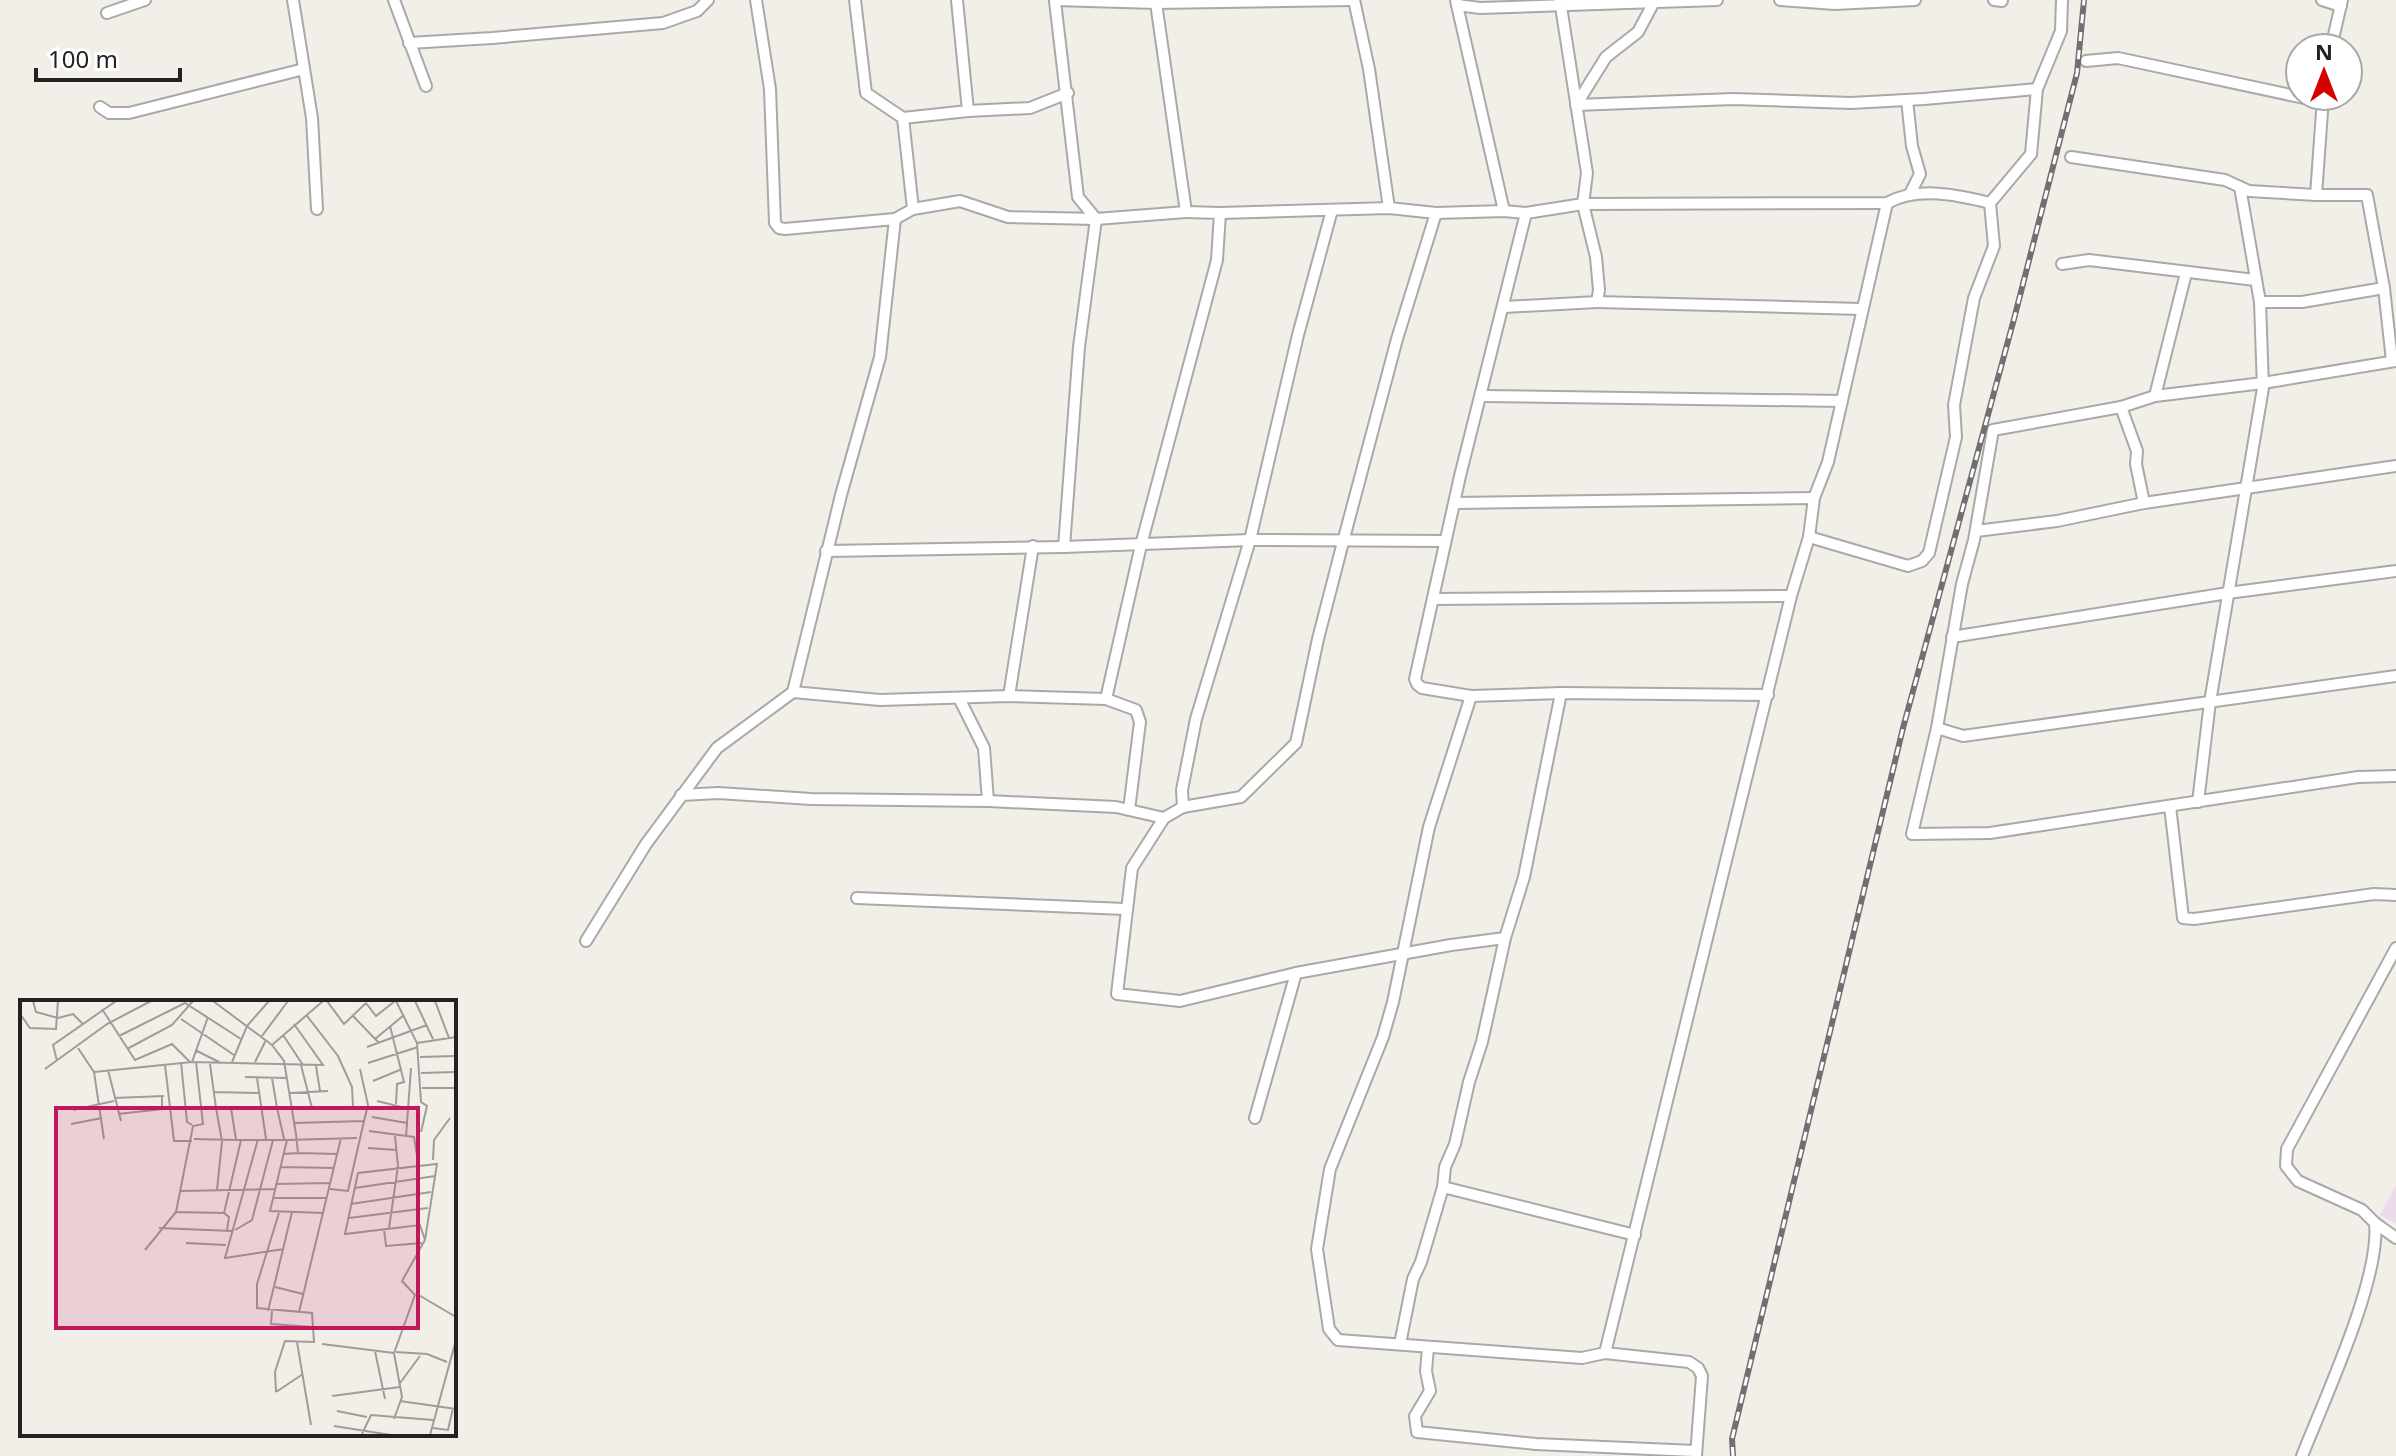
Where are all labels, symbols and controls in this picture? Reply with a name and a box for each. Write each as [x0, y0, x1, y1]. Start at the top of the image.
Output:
scale bar [36, 32, 180, 82]
north arrow [2284, 32, 2364, 112]
text: N [2315, 36, 2333, 66]
text: 100 m [48, 42, 118, 75]
inset map [20, 1000, 456, 1436]

